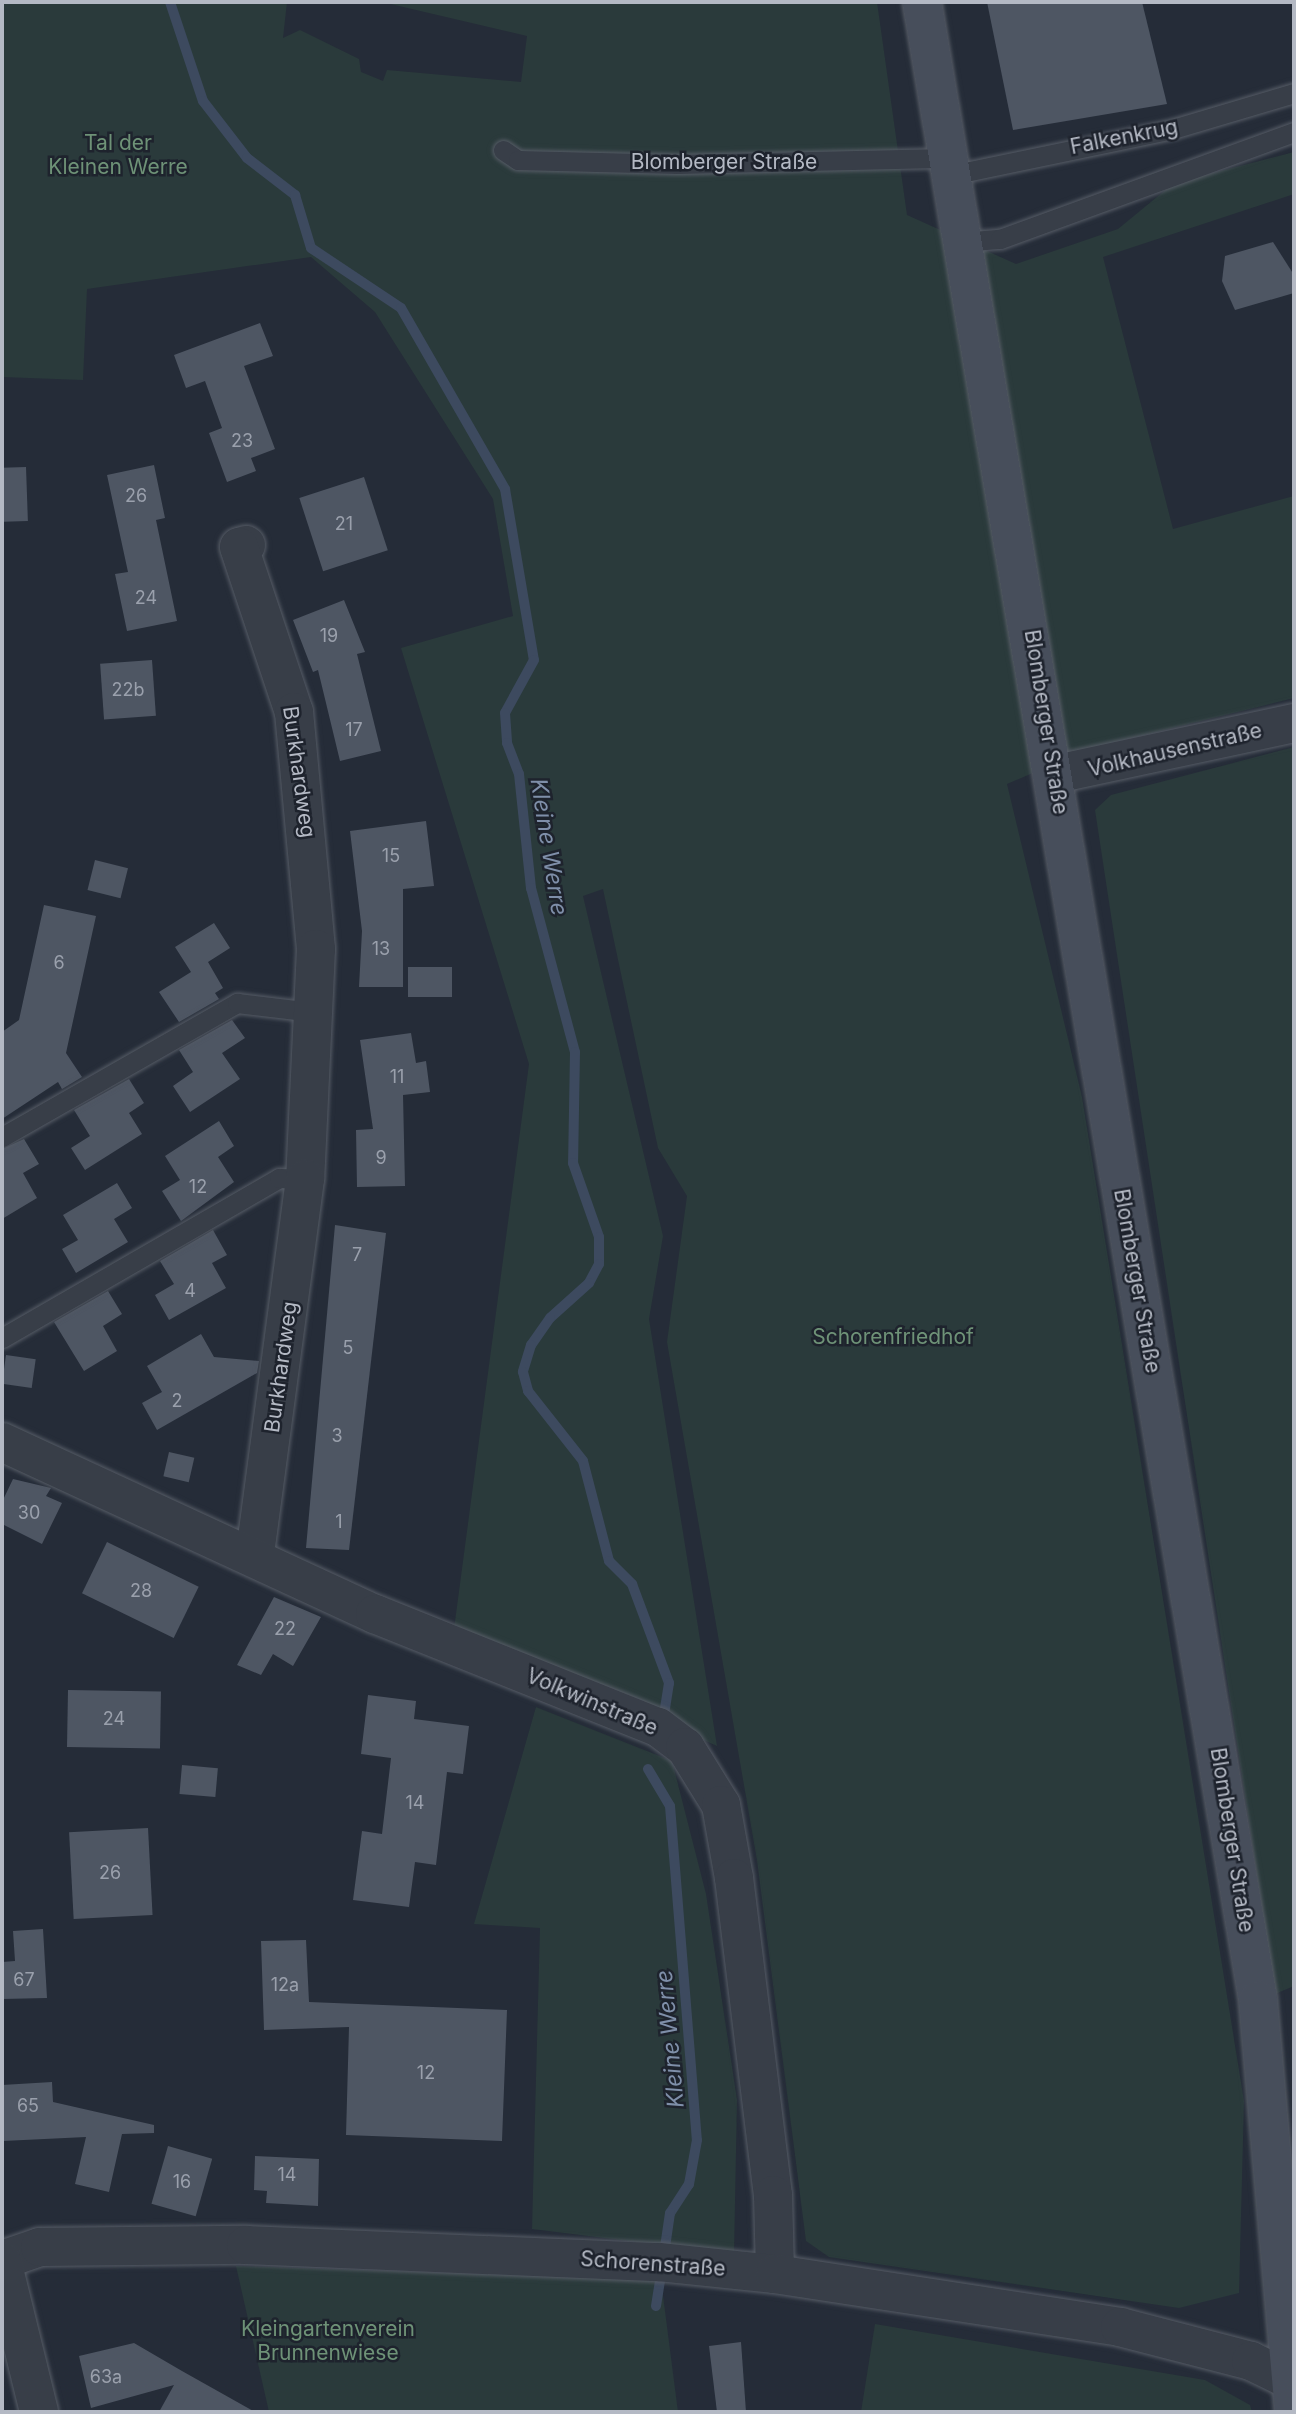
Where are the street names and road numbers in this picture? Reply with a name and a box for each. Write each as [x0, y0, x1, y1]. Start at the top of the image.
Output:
street label: Falkenkrug [1068, 114, 1180, 160]
street label: Blomberger Straße [631, 149, 817, 175]
street label: Blomberger Straße [1019, 628, 1073, 816]
street label: Burkhardweg [277, 705, 321, 839]
street label: Volkhausenstraße [1086, 718, 1264, 782]
street label: Blomberger Straße [1108, 1187, 1166, 1375]
street label: Burkhardweg [259, 1300, 303, 1434]
street label: Volkwinstraße [523, 1663, 661, 1741]
street label: Blomberger Straße [1205, 1746, 1259, 1934]
street label: Schorenstraße [580, 2246, 726, 2282]

